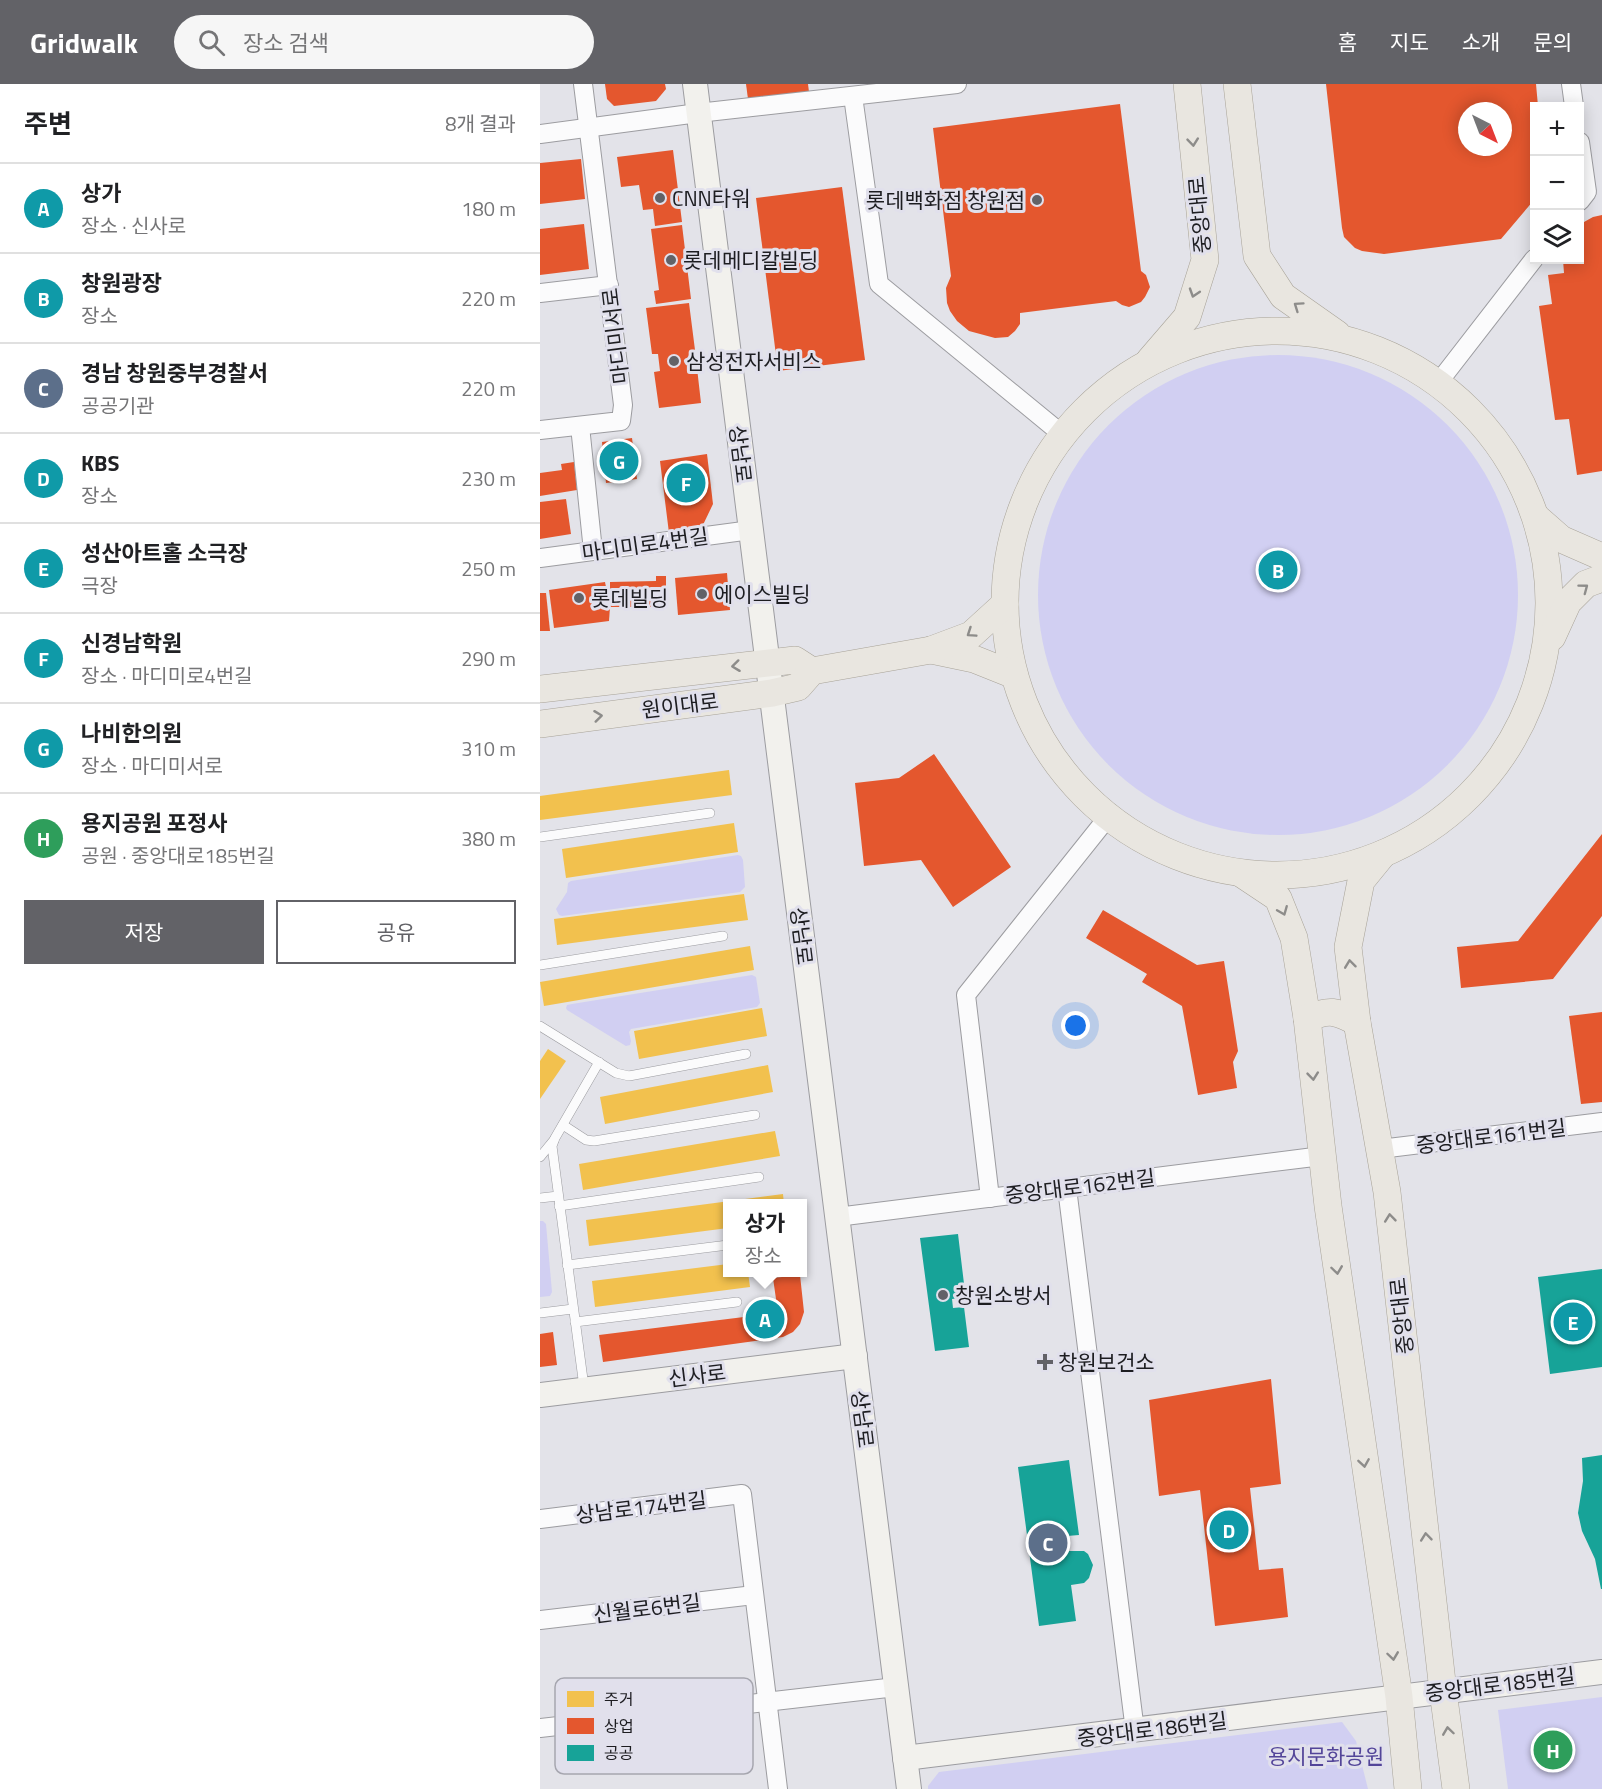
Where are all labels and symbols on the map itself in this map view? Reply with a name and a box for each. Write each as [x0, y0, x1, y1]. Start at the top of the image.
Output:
north arrow [1458, 102, 1512, 156]
one-way arrow [1186, 138, 1198, 147]
street label: 중앙대로 [1180, 175, 1218, 255]
place label: CNN타워 [672, 182, 750, 214]
place label: 롯데백화점 창원점 [866, 184, 1025, 216]
marker: CNN타워 [653, 191, 667, 205]
marker: 롯데백화점 창원점 [1030, 193, 1044, 207]
place label: 롯데메디칼빌딩 [683, 244, 818, 276]
marker: 롯데메디칼빌딩 [664, 253, 678, 267]
street label: 마디미서로 [593, 286, 637, 386]
one-way arrow [1189, 287, 1202, 298]
one-way arrow [1293, 302, 1304, 313]
place label: 삼성전자서비스 [686, 345, 821, 377]
marker: 삼성전자서비스 [667, 354, 681, 368]
street label: 상남로 [722, 423, 760, 485]
pin: G [600, 438, 638, 484]
pin: F [666, 460, 706, 506]
street label: 마디미로4번길 [580, 519, 710, 569]
pin: B [1258, 548, 1298, 592]
place label: 에이스빌딩 [714, 578, 811, 610]
place label: 롯데빌딩 [591, 582, 668, 614]
one-way arrow [1578, 584, 1589, 595]
marker: 에이스빌딩 [695, 587, 709, 601]
marker: 롯데빌딩 [572, 591, 586, 605]
one-way arrow [967, 625, 978, 636]
one-way arrow [731, 659, 740, 672]
street label: 원이대로 [640, 684, 720, 726]
one-way arrow [593, 710, 603, 723]
street label: 상남로 [783, 905, 821, 967]
one-way arrow [1276, 905, 1289, 915]
one-way arrow [1344, 959, 1357, 969]
your location [1061, 1011, 1090, 1040]
one-way arrow [1306, 1072, 1319, 1081]
street label: 중앙대로161번길 [1414, 1111, 1568, 1161]
street label: 중앙대로162번길 [1003, 1161, 1157, 1211]
one-way arrow [1384, 1214, 1397, 1223]
one-way arrow [1331, 1265, 1343, 1274]
street label: 중앙대로 [1381, 1276, 1421, 1356]
place label: 창원소방서 [955, 1279, 1052, 1311]
marker: 창원소방서 [936, 1288, 950, 1302]
pin: A [746, 1296, 784, 1342]
pin: E [1554, 1300, 1592, 1344]
place label: 창원보건소 [1058, 1346, 1155, 1378]
marker: 창원보건소 [1036, 1353, 1054, 1371]
street label: 신사로 [666, 1356, 728, 1394]
street label: 상남로 [844, 1388, 882, 1450]
one-way arrow [1358, 1458, 1370, 1468]
street label: 상남로174번길 [574, 1483, 708, 1531]
pin: D [1210, 1508, 1248, 1552]
pin: C [1028, 1520, 1068, 1566]
one-way arrow [1420, 1533, 1432, 1542]
street label: 신월로6번길 [591, 1586, 703, 1630]
one-way arrow [1387, 1651, 1399, 1660]
street label: 중앙대로185번길 [1423, 1659, 1577, 1709]
legend [555, 1678, 753, 1774]
text: 주거 [604, 1687, 633, 1711]
street label: 중앙대로186번길 [1075, 1704, 1229, 1754]
text: 상업 [604, 1714, 633, 1738]
one-way arrow [1443, 1726, 1455, 1736]
pin: H [1534, 1728, 1572, 1772]
park label: 용지문화공원 [1268, 1740, 1384, 1772]
text: 공공 [604, 1741, 633, 1765]

